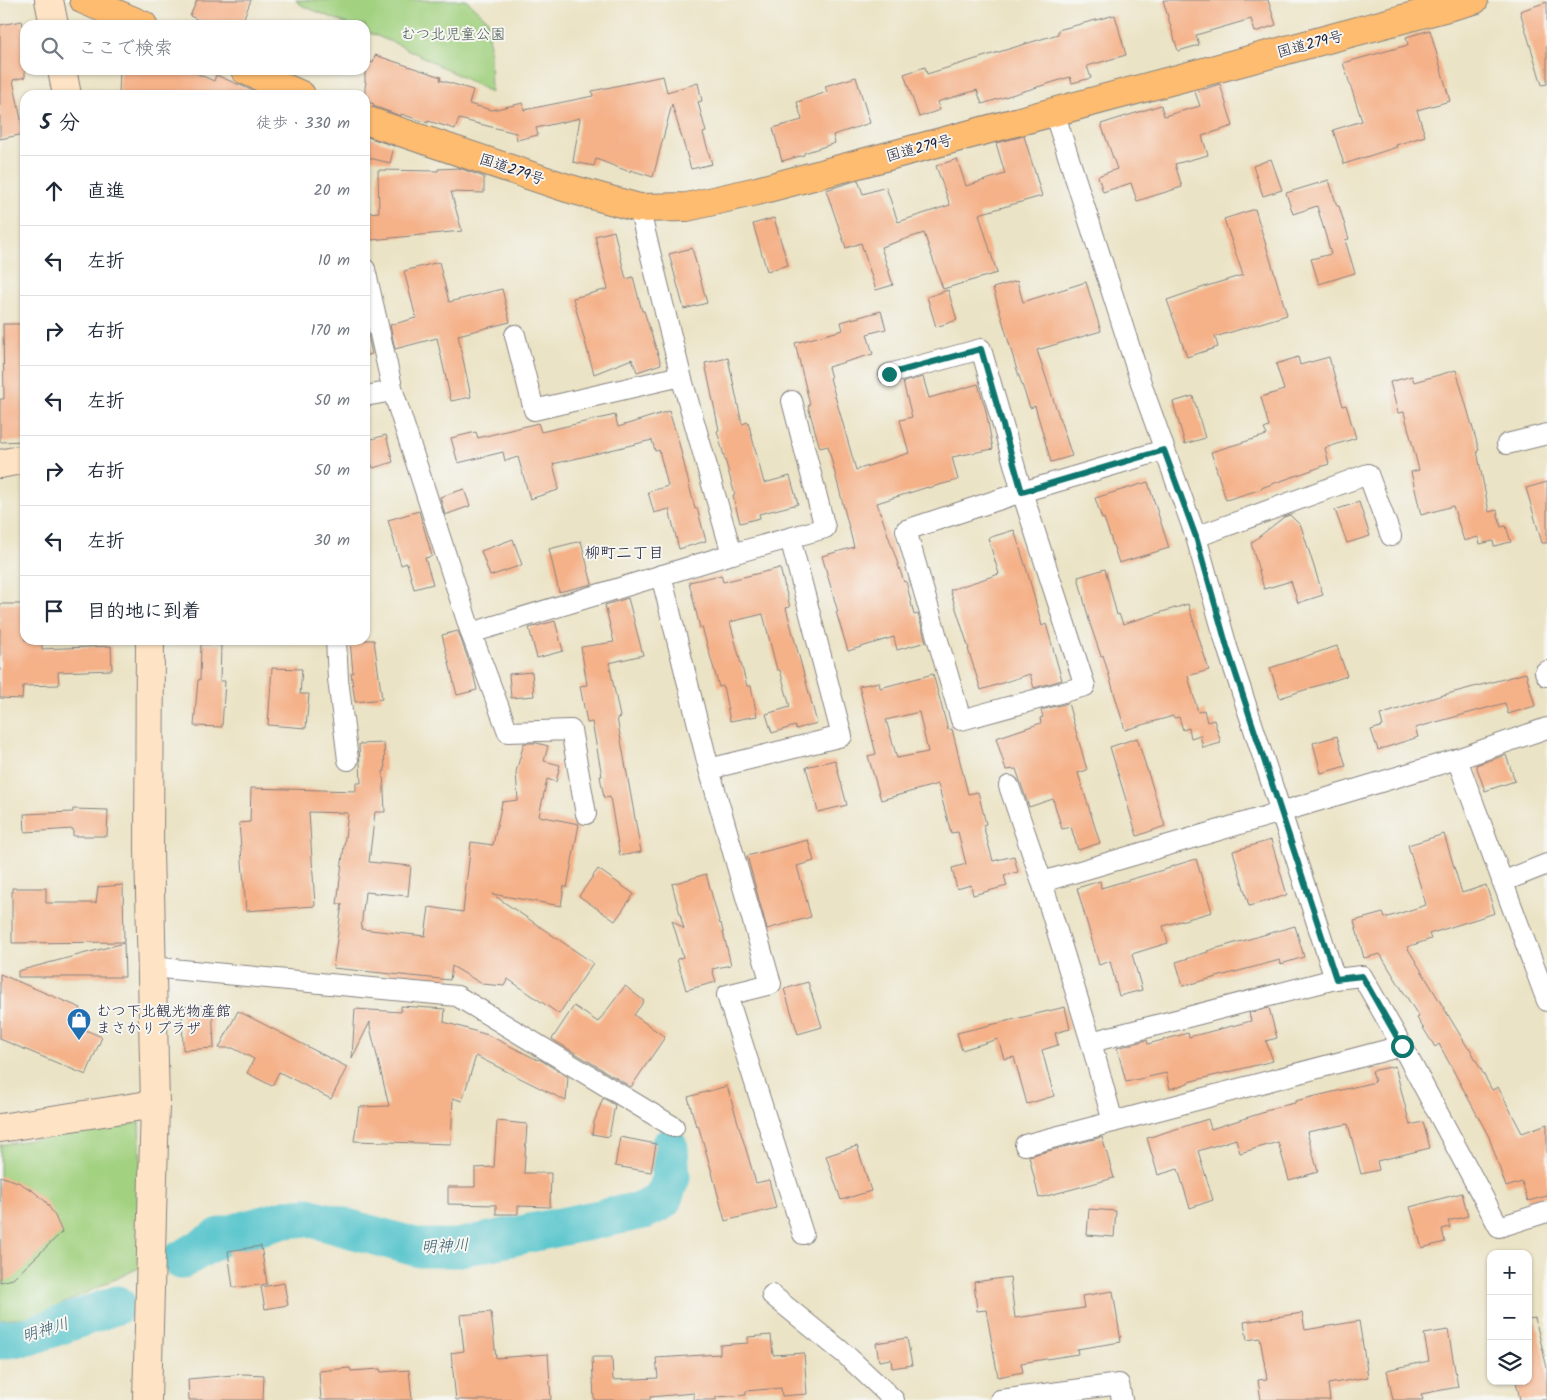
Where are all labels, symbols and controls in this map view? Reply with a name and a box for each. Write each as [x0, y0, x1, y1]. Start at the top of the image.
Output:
search box [20, 20, 370, 75]
park label: むつ北児童公園 [400, 23, 506, 47]
street label: 国道279号 [1274, 25, 1346, 65]
icon: search [38, 34, 66, 62]
text: ここで検索 [78, 34, 173, 64]
text: 5 分 [40, 107, 80, 140]
text: 徒歩 · 330 m [256, 111, 350, 136]
street label: 国道279号 [883, 129, 955, 169]
street label: 国道279号 [476, 148, 548, 192]
icon: ahead [40, 177, 68, 205]
text: 直進 [87, 177, 125, 207]
text: 20 m [314, 178, 350, 203]
icon: left [40, 247, 68, 275]
text: 左折 [87, 247, 125, 277]
text: 10 m [318, 248, 350, 273]
icon: right [40, 317, 68, 345]
text: 右折 [87, 317, 125, 347]
text: 170 m [310, 318, 350, 343]
route end [878, 363, 901, 386]
icon: left [40, 387, 68, 415]
text: 左折 [87, 387, 125, 417]
text: 50 m [314, 388, 350, 413]
icon: right [40, 457, 68, 485]
text: 右折 [87, 457, 125, 487]
text: 50 m [314, 458, 350, 483]
icon: left [40, 527, 68, 555]
text: 左折 [87, 527, 125, 557]
text: 30 m [314, 528, 350, 553]
district label: 柳町二丁目 [584, 541, 664, 566]
icon: arrive [40, 597, 68, 625]
text: 目的地に到着 [87, 597, 201, 627]
place label: むつ下北観光物産館 まさかりプラザ [96, 1000, 231, 1041]
shop icon: むつ下北観光物産館 まさかりプラザ [66, 1007, 92, 1041]
route start [1391, 1035, 1414, 1058]
water label: 明神川 [420, 1233, 470, 1260]
map controls [1487, 1250, 1532, 1385]
button: + [1487, 1250, 1532, 1295]
button: − [1487, 1295, 1532, 1340]
water label: 明神川 [19, 1311, 72, 1349]
button: layers [1487, 1340, 1532, 1385]

